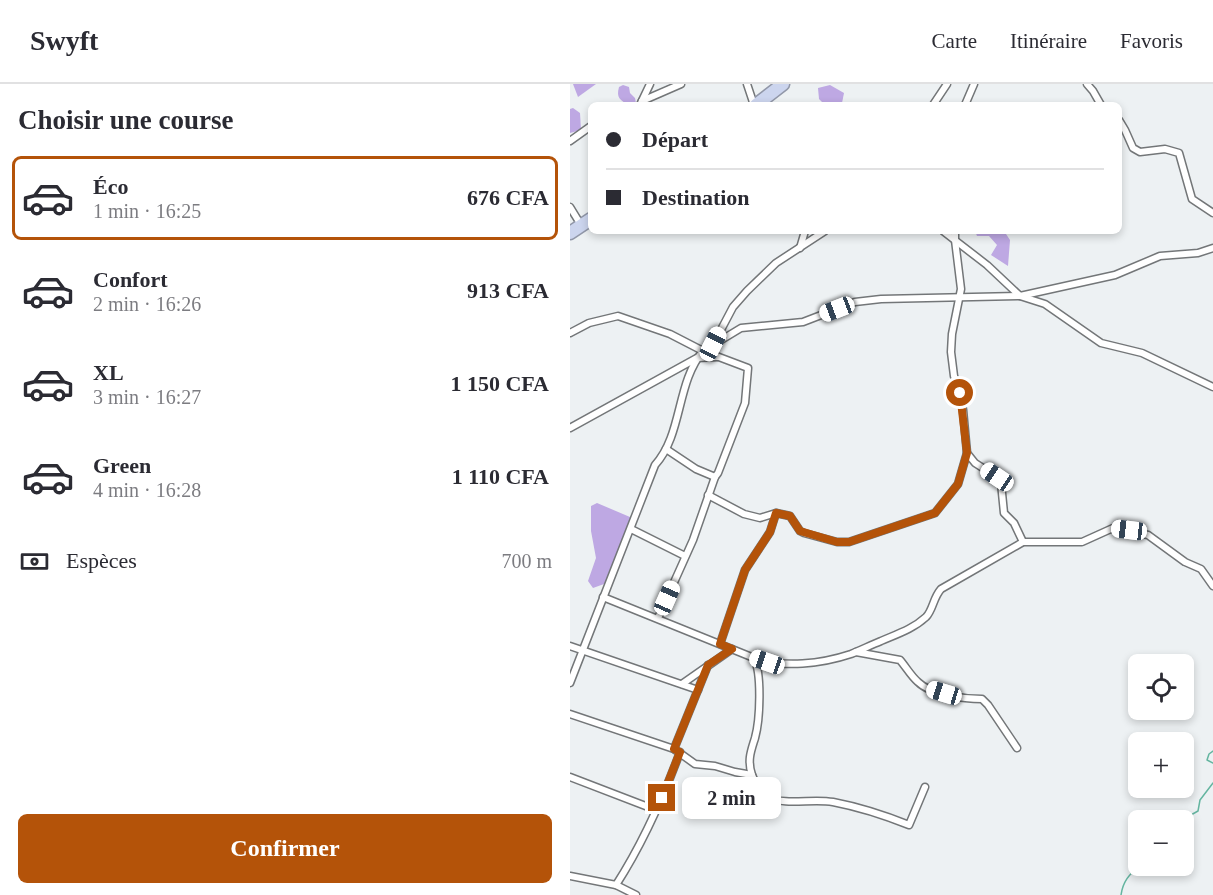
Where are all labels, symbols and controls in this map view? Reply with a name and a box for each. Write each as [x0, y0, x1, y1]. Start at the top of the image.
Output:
text: Swyft [30, 25, 98, 56]
text: Carte [932, 29, 977, 53]
text: Itinéraire [1010, 29, 1087, 53]
text: Favoris [1120, 29, 1183, 53]
text: Choisir une course [18, 105, 234, 135]
text: Départ [642, 127, 708, 152]
icon: car [21, 171, 75, 225]
text: Éco [93, 174, 128, 199]
text: 676 CFA [467, 185, 549, 210]
text: Destination [642, 185, 750, 210]
text: 1 min · 16:25 [93, 200, 201, 222]
icon: car [21, 264, 75, 318]
text: Confort [93, 267, 168, 292]
text: 913 CFA [467, 278, 549, 303]
text: 2 min · 16:26 [93, 293, 201, 315]
car [817, 294, 857, 324]
car [697, 324, 729, 364]
icon: car [21, 357, 75, 411]
text: XL [93, 360, 124, 385]
text: 1 150 CFA [450, 371, 549, 396]
route start [946, 379, 973, 406]
text: 3 min · 16:27 [93, 386, 201, 408]
icon: car [21, 450, 75, 504]
text: Green [93, 453, 151, 478]
car [977, 459, 1017, 495]
text: 1 110 CFA [452, 464, 549, 489]
text: 4 min · 16:28 [93, 479, 201, 501]
car [1110, 519, 1148, 541]
icon: cash [18, 545, 51, 578]
text: Espèces [66, 548, 137, 573]
text: 700 m [501, 550, 552, 572]
car [651, 578, 683, 618]
car [747, 648, 787, 676]
map controls [1128, 654, 1194, 876]
button: locate [1128, 654, 1194, 720]
car [924, 679, 964, 707]
button: + [1128, 732, 1194, 798]
callout: 2 min [683, 777, 782, 819]
route end [648, 784, 675, 811]
text: 2 min [707, 787, 756, 809]
button: − [1128, 810, 1194, 876]
button: Confirmer [18, 814, 552, 883]

